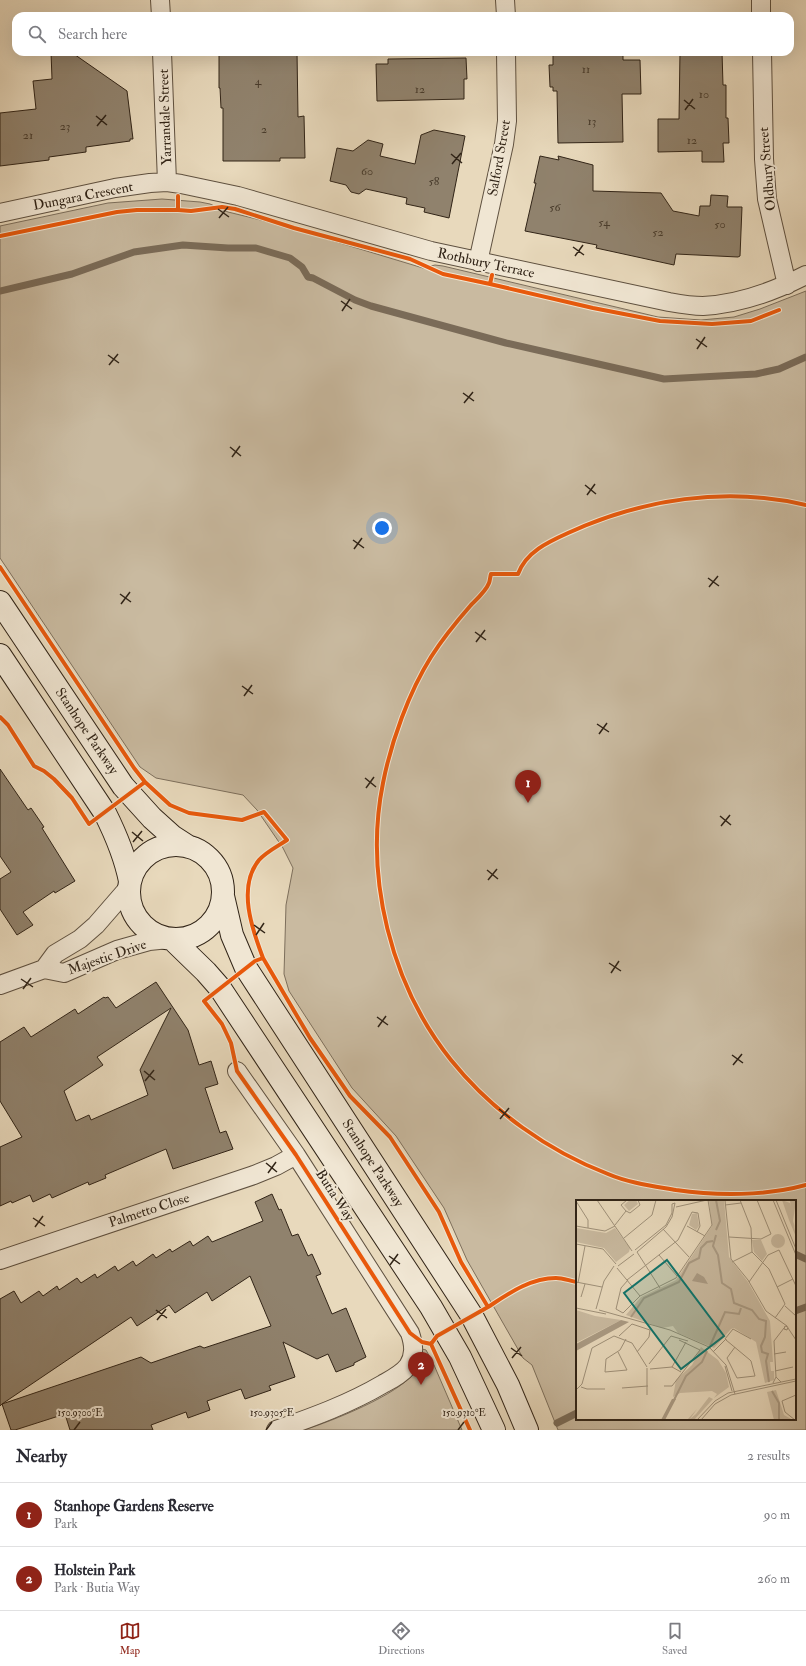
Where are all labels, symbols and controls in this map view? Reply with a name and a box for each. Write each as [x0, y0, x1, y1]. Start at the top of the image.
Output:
search box [12, 12, 794, 56]
icon: search [26, 23, 48, 45]
text: Search here [58, 25, 127, 44]
house number: 11 [582, 62, 590, 77]
street label: Yarrandale Street [155, 68, 175, 165]
house number: 4 [255, 74, 262, 89]
house number: 12 [415, 82, 425, 97]
house number: 10 [699, 87, 709, 102]
house number: 13 [588, 114, 596, 129]
street label: Salford Street [484, 118, 514, 197]
house number: 23 [60, 119, 70, 134]
house number: 2 [261, 122, 267, 137]
street label: Oldbury Street [755, 126, 780, 212]
house number: 21 [23, 128, 33, 143]
house number: 12 [687, 133, 697, 148]
house number: 60 [361, 164, 373, 179]
house number: 58 [429, 174, 440, 189]
street label: Dungara Crescent [32, 178, 135, 214]
house number: 56 [549, 200, 562, 215]
house number: 54 [598, 215, 610, 230]
house number: 50 [714, 217, 726, 232]
house number: 52 [652, 225, 664, 240]
street label: Rothbury Terrace [436, 244, 536, 283]
your location [372, 518, 392, 538]
street label: Stanhope Parkway [51, 684, 123, 779]
pin: 1 [515, 770, 541, 803]
street label: Majestic Drive [65, 936, 149, 978]
street label: Stanhope Parkway [338, 1116, 408, 1211]
street label: Butia Way [311, 1166, 358, 1225]
street label: Palmetto Close [107, 1189, 192, 1231]
inset map [576, 1200, 796, 1420]
pin: 2 [408, 1352, 434, 1385]
text: 150.9300°E [58, 1407, 102, 1419]
text: 150.9305°E [250, 1407, 294, 1419]
text: 150.9310°E [442, 1407, 486, 1419]
text: Nearby [16, 1446, 67, 1467]
text: 2 results [747, 1448, 790, 1464]
text: Stanhope Gardens Reserve [54, 1497, 214, 1516]
text: 1 [27, 1507, 31, 1523]
text: 90 m [764, 1507, 790, 1523]
text: Park [54, 1516, 78, 1532]
text: Holstein Park [54, 1561, 136, 1580]
text: 2 [26, 1571, 32, 1587]
text: 260 m [757, 1571, 790, 1587]
text: Park · Butia Way [54, 1580, 140, 1596]
tab: Map [119, 1620, 141, 1657]
tab: Directions [378, 1620, 425, 1657]
tab: Saved [662, 1620, 687, 1657]

